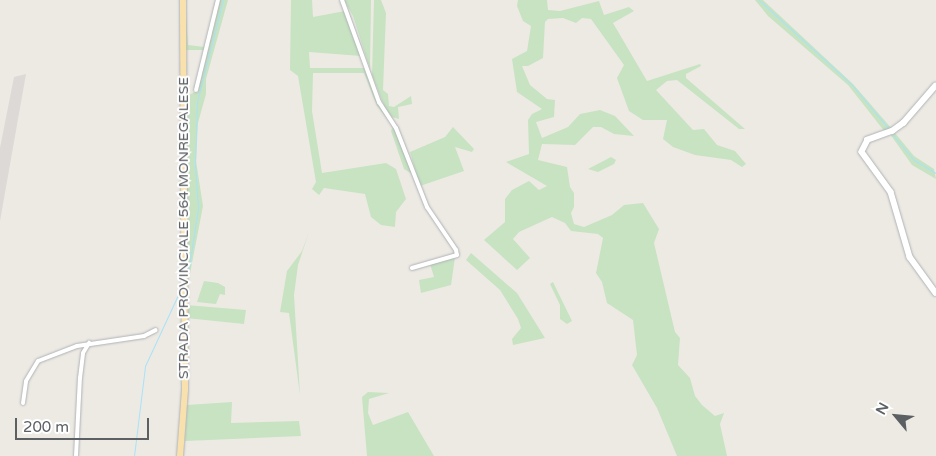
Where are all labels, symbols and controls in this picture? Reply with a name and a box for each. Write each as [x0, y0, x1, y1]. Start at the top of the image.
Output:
street label: STRADA PROVINCIALE 564 MONREGALESE [176, 77, 192, 379]
north arrow [871, 391, 921, 441]
text: N [872, 400, 892, 418]
scale bar [18, 408, 151, 440]
text: 200 m [23, 418, 69, 436]

